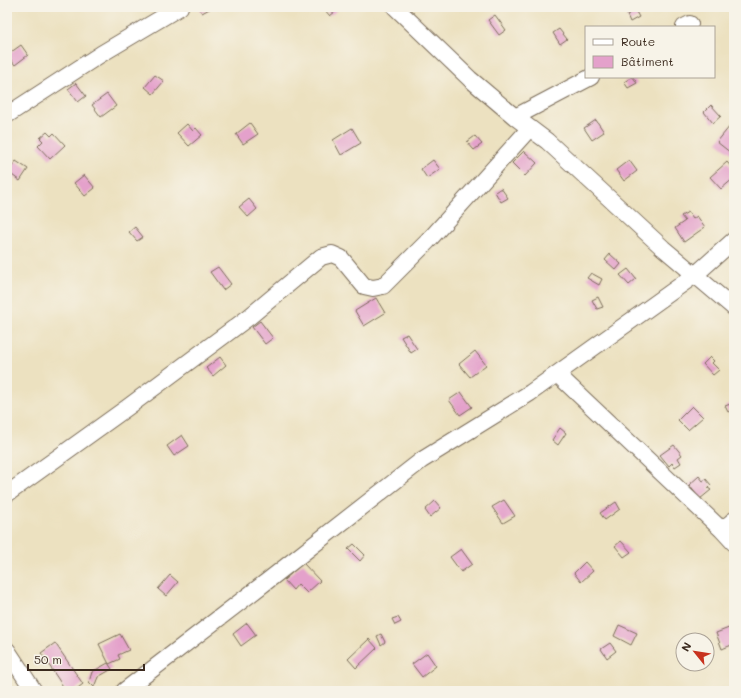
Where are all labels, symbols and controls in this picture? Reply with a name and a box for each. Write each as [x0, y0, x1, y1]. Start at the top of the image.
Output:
legend [585, 26, 715, 78]
text: Route [621, 33, 655, 49]
text: Bâtiment [621, 53, 674, 69]
north arrow [675, 632, 715, 672]
text: N [677, 639, 694, 654]
scale bar [28, 646, 144, 672]
text: 50 m [34, 651, 62, 667]

